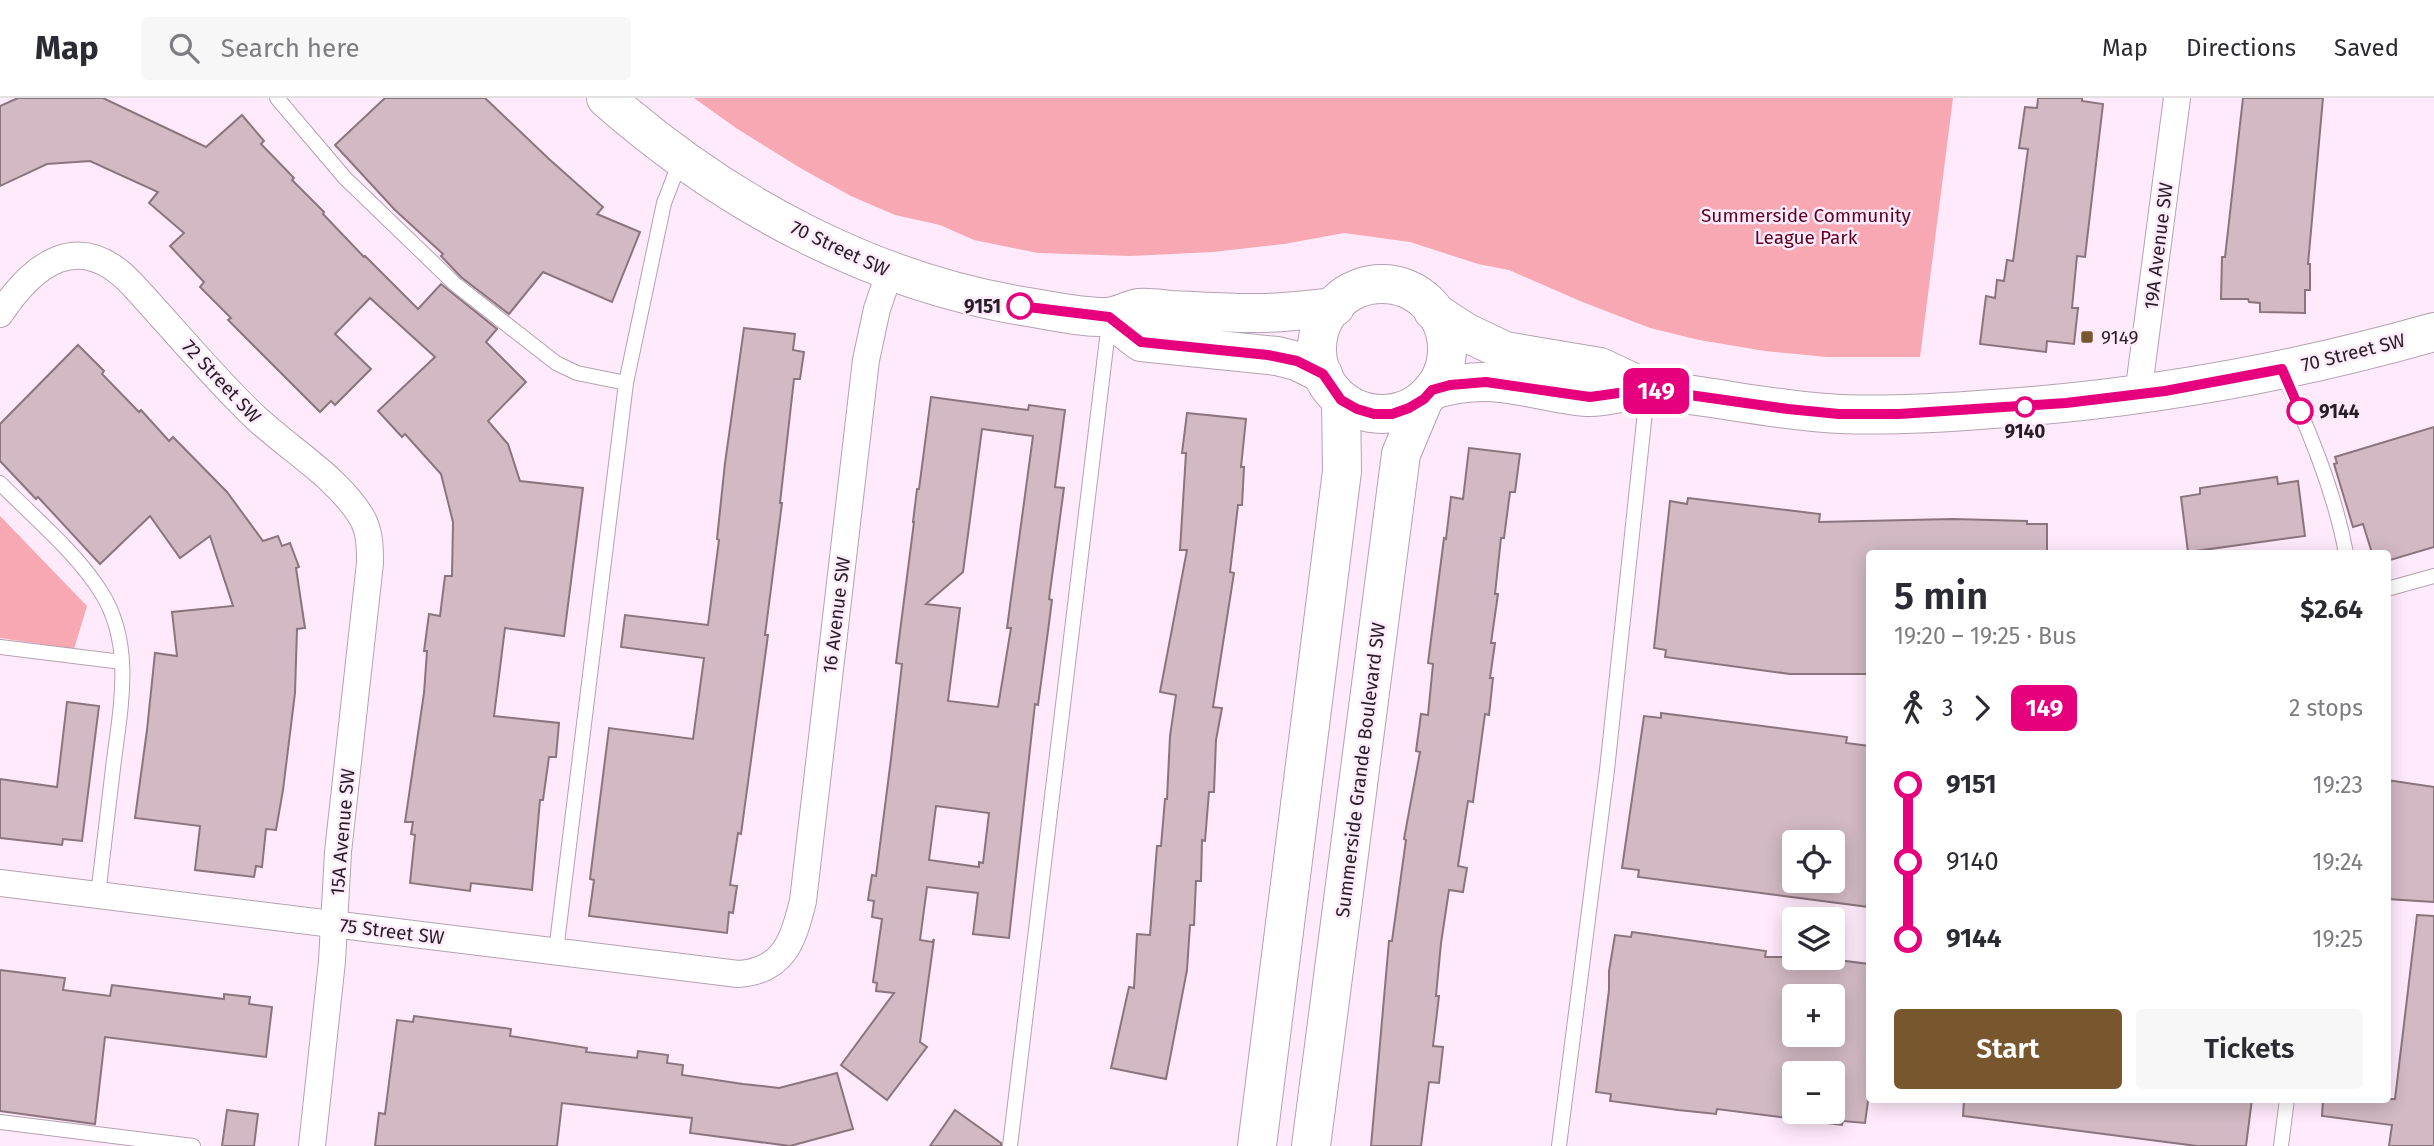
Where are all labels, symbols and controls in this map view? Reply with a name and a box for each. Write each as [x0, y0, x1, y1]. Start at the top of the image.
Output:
search box [141, 17, 631, 80]
text: Map [35, 28, 99, 68]
icon: search [165, 29, 203, 67]
text: Search here [221, 33, 360, 64]
text: Map [2102, 34, 2148, 62]
text: Directions [2186, 34, 2296, 62]
text: Saved [2334, 34, 2399, 62]
street label: 19A Avenue SW [2139, 181, 2178, 311]
park label: Summerside Community League Park [1701, 204, 1912, 249]
street label: 70 Street SW [787, 216, 893, 281]
marker: 9151 [1007, 293, 1033, 319]
place label: 9151 [964, 295, 1001, 318]
place label: 9149 [2101, 326, 2139, 349]
street label: 70 Street SW [2299, 328, 2408, 377]
marker: 9149 [2079, 329, 2095, 345]
street label: 72 Street SW [177, 335, 266, 428]
line badge: 149 [1616, 368, 1696, 414]
text: 149 [1637, 377, 1675, 405]
marker: 9140 [2015, 397, 2035, 417]
marker: 9144 [2287, 398, 2313, 424]
place label: 9144 [2319, 400, 2360, 423]
place label: 9140 [2005, 420, 2045, 443]
street label: 16 Avenue SW [818, 555, 855, 675]
text: 5 min [1894, 573, 1988, 619]
text: $2.64 [2300, 594, 2363, 625]
street label: Summerside Grande Boulevard SW [1331, 621, 1390, 919]
text: 19:20 – 19:25 · Bus [1894, 622, 2076, 650]
icon: walk [1894, 689, 1932, 727]
icon: forward [1963, 689, 2001, 727]
text: 3 [1942, 694, 1953, 722]
text: 149 [2025, 694, 2063, 722]
text: 2 stops [2289, 694, 2363, 722]
street label: 15A Avenue SW [325, 767, 360, 897]
text: 9151 [1946, 769, 1997, 800]
text: 19:23 [2313, 771, 2363, 799]
map controls [1782, 830, 1845, 1124]
button: locate [1782, 830, 1845, 893]
text: 9140 [1946, 846, 1999, 877]
text: 19:24 [2312, 848, 2363, 876]
button: layers [1782, 907, 1845, 970]
street label: 75 Street SW [338, 914, 446, 949]
text: 9144 [1946, 923, 2001, 954]
text: 19:25 [2313, 925, 2363, 953]
button: + [1782, 984, 1845, 1047]
button: Start [1894, 1009, 2122, 1089]
button: Tickets [2136, 1009, 2363, 1089]
button: − [1782, 1061, 1845, 1124]

